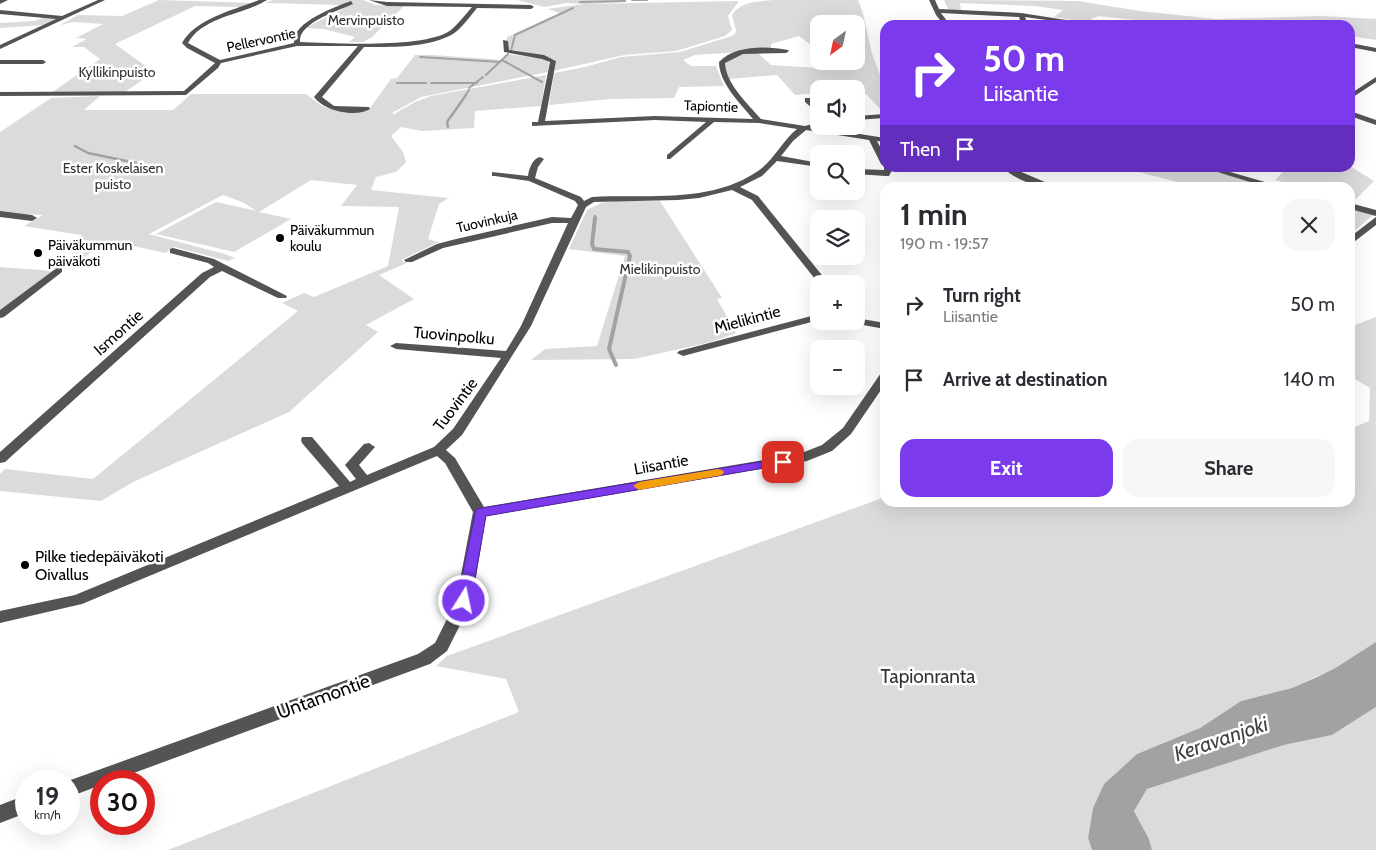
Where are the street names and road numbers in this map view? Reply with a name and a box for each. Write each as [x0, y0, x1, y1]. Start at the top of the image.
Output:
street label: Pellervontie [225, 24, 297, 56]
street label: Tapiontie [684, 96, 738, 116]
street label: Tuovinkuja [455, 205, 520, 237]
street label: Mielikintie [712, 302, 782, 337]
street label: Ismontie [90, 306, 147, 359]
street label: Tuovinpolku [413, 322, 495, 349]
street label: Tuovintie [429, 374, 481, 434]
street label: Liisantie [632, 450, 690, 479]
street label: Untamontie [274, 669, 373, 724]

